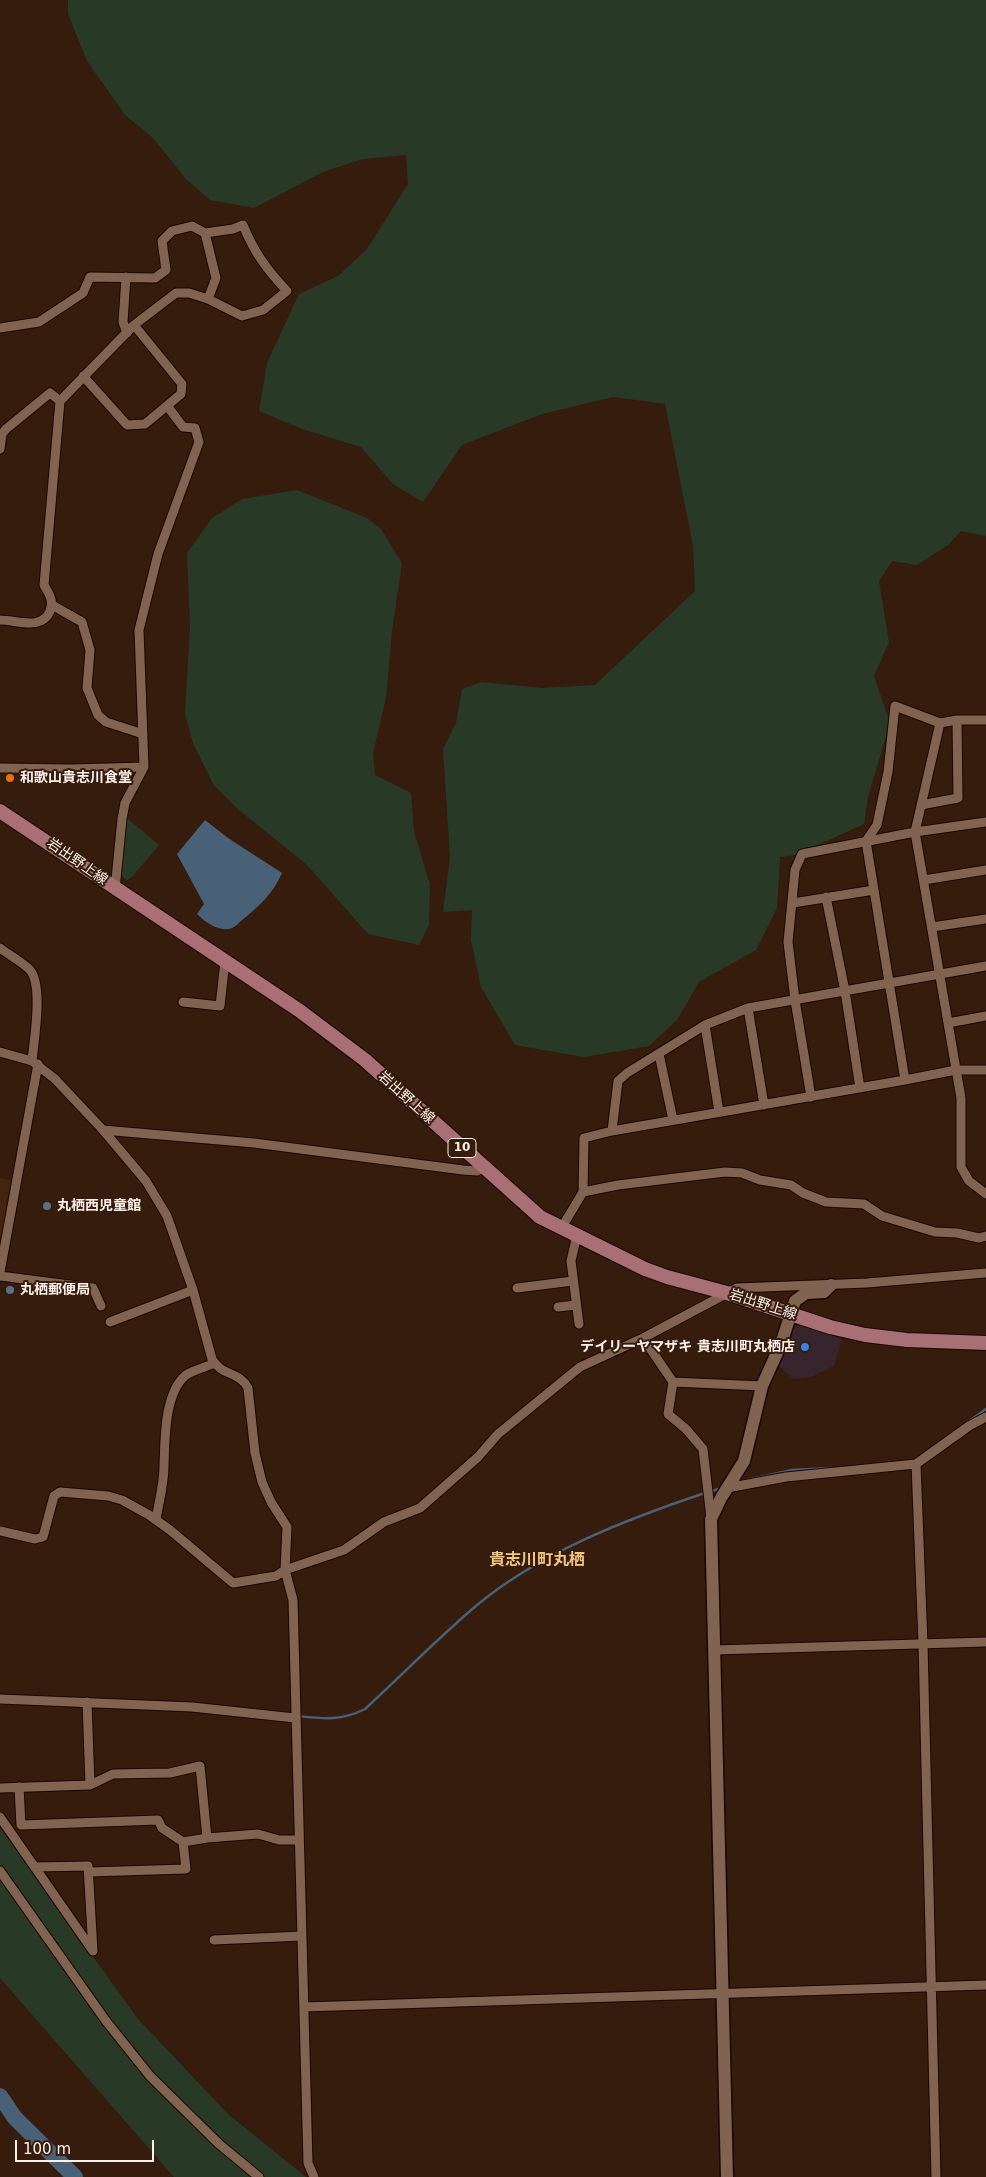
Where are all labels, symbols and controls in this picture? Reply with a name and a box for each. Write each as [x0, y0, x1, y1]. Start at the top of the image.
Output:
place label: 和歌山貴志川食堂 [20, 770, 132, 786]
marker: 和歌山貴志川食堂 [4, 772, 16, 784]
street label: 岩出野上線 [44, 835, 110, 889]
street label: 岩出野上線 [374, 1068, 438, 1128]
road number: 10 [448, 1138, 476, 1158]
place label: 丸栖西児童館 [57, 1198, 141, 1214]
marker: 丸栖西児童館 [41, 1200, 53, 1212]
place label: 丸栖郵便局 [20, 1282, 90, 1298]
marker: 丸栖郵便局 [4, 1284, 16, 1296]
street label: 岩出野上線 [727, 1286, 799, 1324]
place label: デイリーヤマザキ 貴志川町丸栖店 [580, 1339, 795, 1355]
marker: デイリーヤマザキ 貴志川町丸栖店 [799, 1341, 811, 1353]
district label: 貴志川町丸栖 [489, 1551, 585, 1571]
scale bar [18, 2130, 156, 2162]
text: 100 m [23, 2140, 71, 2158]

